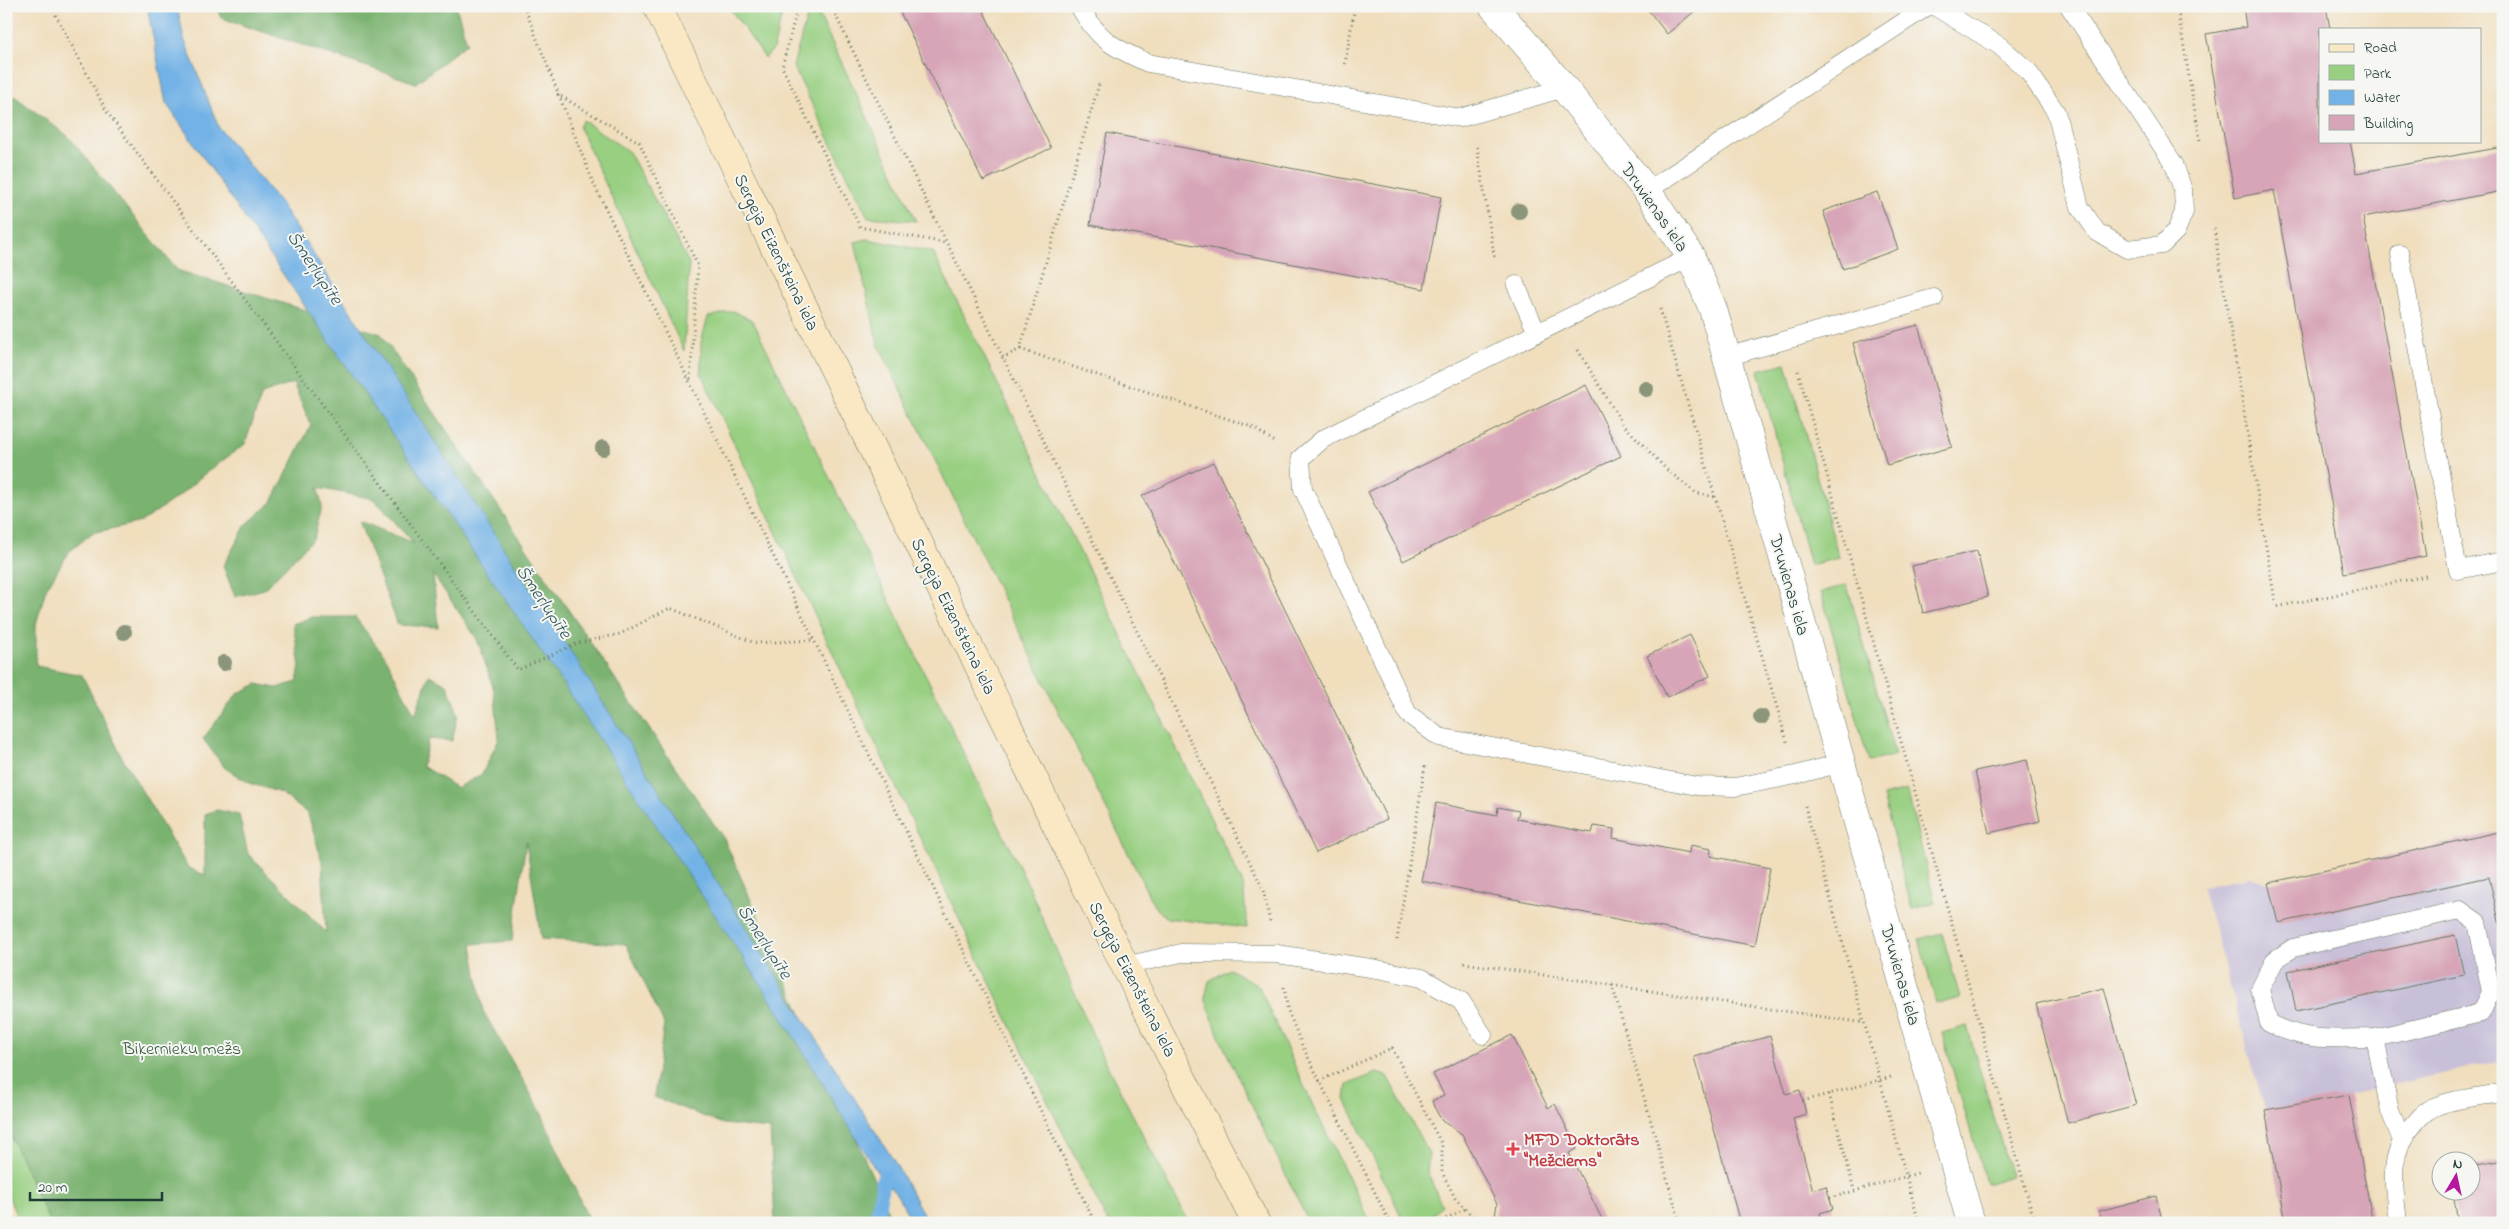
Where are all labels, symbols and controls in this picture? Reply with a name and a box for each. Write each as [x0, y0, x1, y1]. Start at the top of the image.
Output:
legend [2319, 28, 2482, 142]
text: Road [2364, 37, 2397, 59]
text: Park [2364, 63, 2392, 85]
text: Water [2364, 87, 2400, 109]
text: Building [2363, 113, 2413, 136]
street label: Druvienas iela [1612, 157, 1694, 258]
street label: Sergeja Eizenšteina iela [725, 170, 824, 336]
water label: Šmerļupīte [279, 226, 349, 312]
street label: Druvienas iela [1761, 531, 1815, 639]
street label: Sergeja Eizenšteina iela [902, 534, 1001, 700]
water label: Šmerļupīte [508, 560, 578, 646]
street label: Sergeja Eizenšteina iela [1080, 898, 1182, 1063]
water label: Šmerļupīte [730, 900, 799, 986]
street label: Druvienas iela [1872, 921, 1926, 1029]
park label: Biķernieku mežs [122, 1037, 241, 1063]
place label: MFD Doktorāts "Mežciems" [1523, 1128, 1640, 1175]
marker: MFD Doktorāts "Mežciems" [1506, 1142, 1520, 1156]
north arrow [2432, 1152, 2482, 1202]
text: N [2451, 1154, 2464, 1176]
scale bar [30, 1169, 162, 1201]
text: 20 m [38, 1177, 68, 1199]

